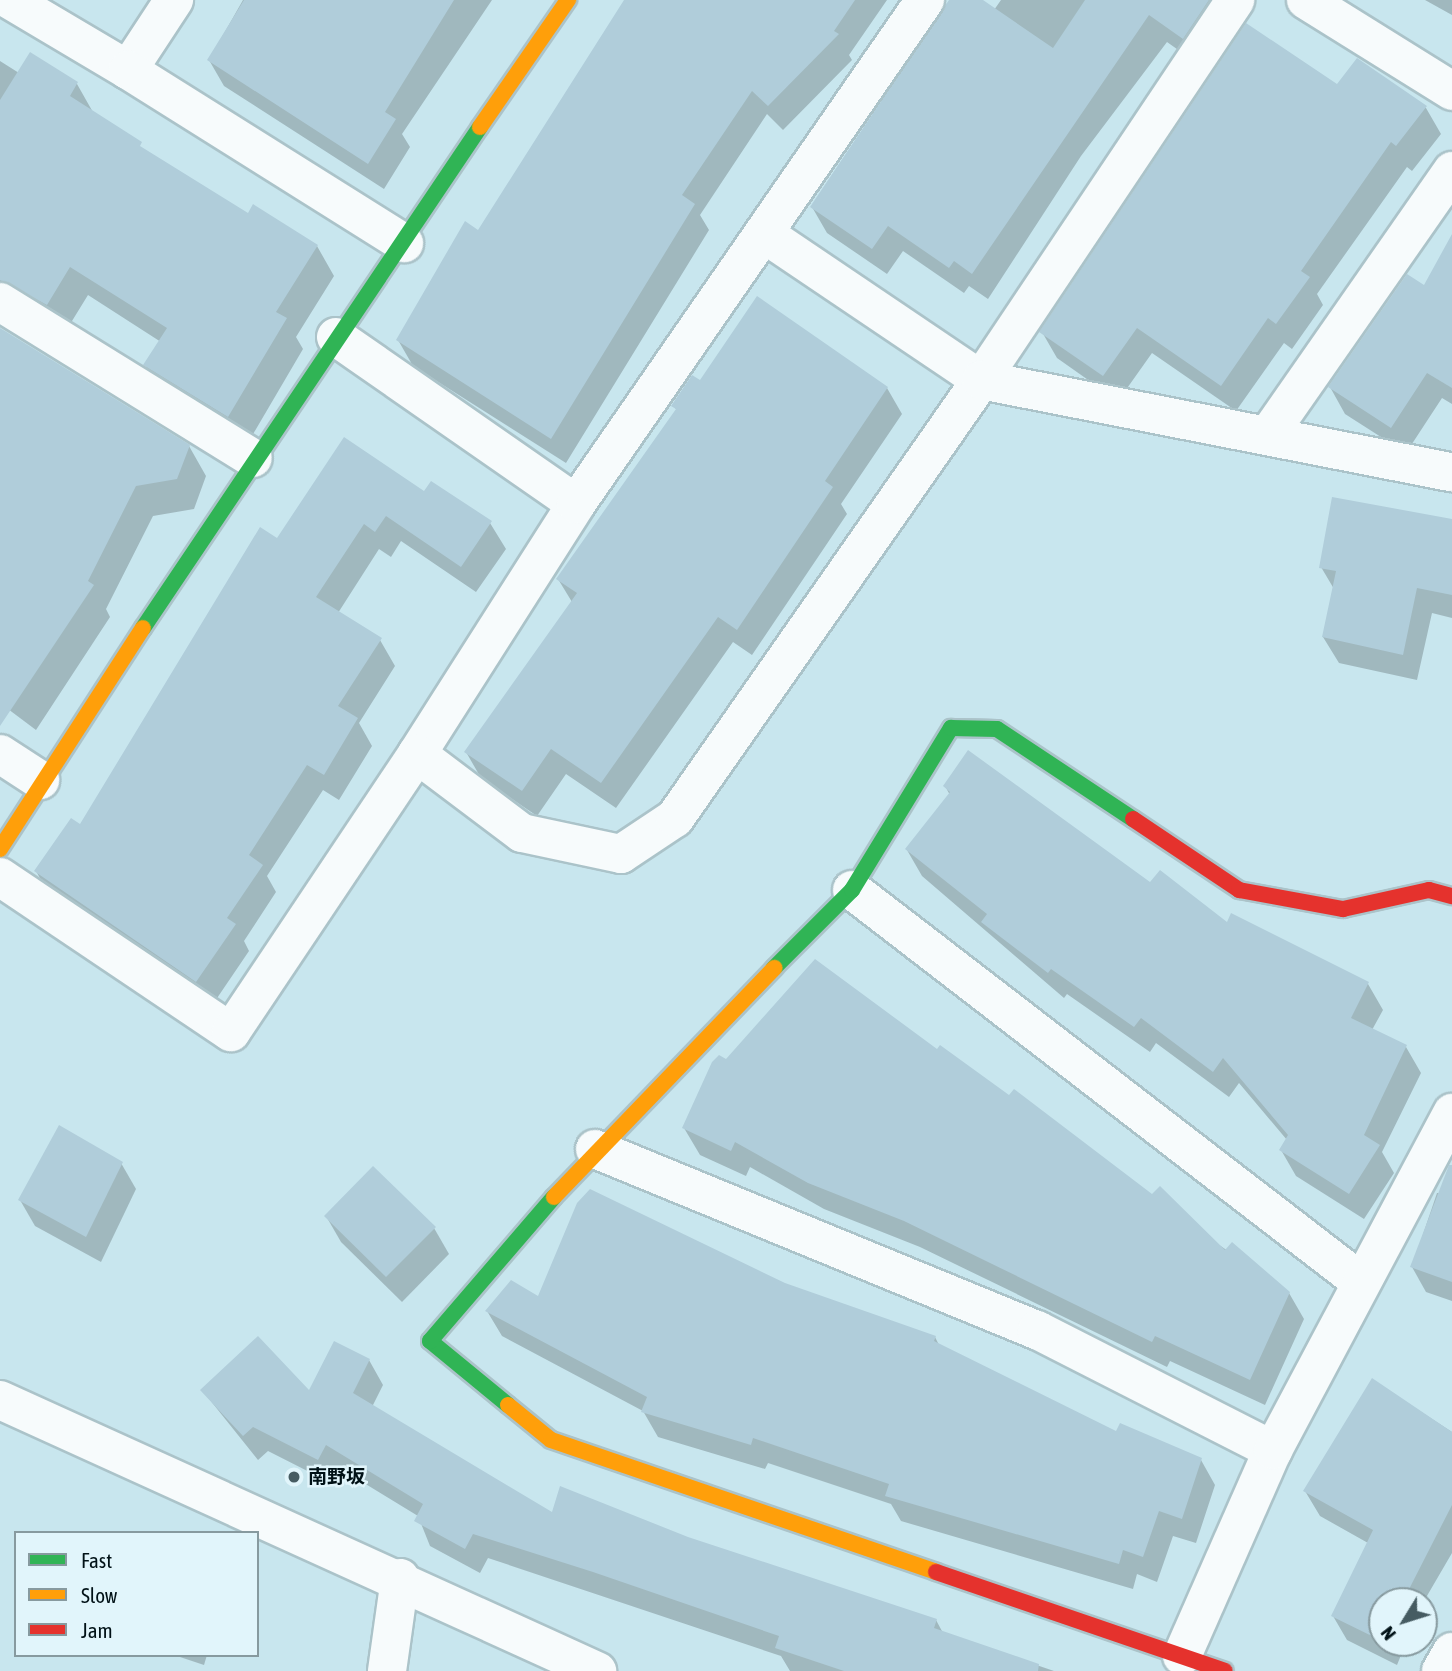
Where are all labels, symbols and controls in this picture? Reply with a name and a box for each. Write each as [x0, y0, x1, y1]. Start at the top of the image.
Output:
place label: 南野坂 [308, 1466, 365, 1488]
marker: 南野坂 [286, 1469, 302, 1485]
legend [14, 1531, 259, 1657]
text: Fast [81, 1548, 112, 1572]
text: Slow [81, 1583, 117, 1607]
north arrow [1368, 1587, 1438, 1657]
text: Jam [81, 1618, 113, 1642]
text: N [1376, 1623, 1400, 1645]

